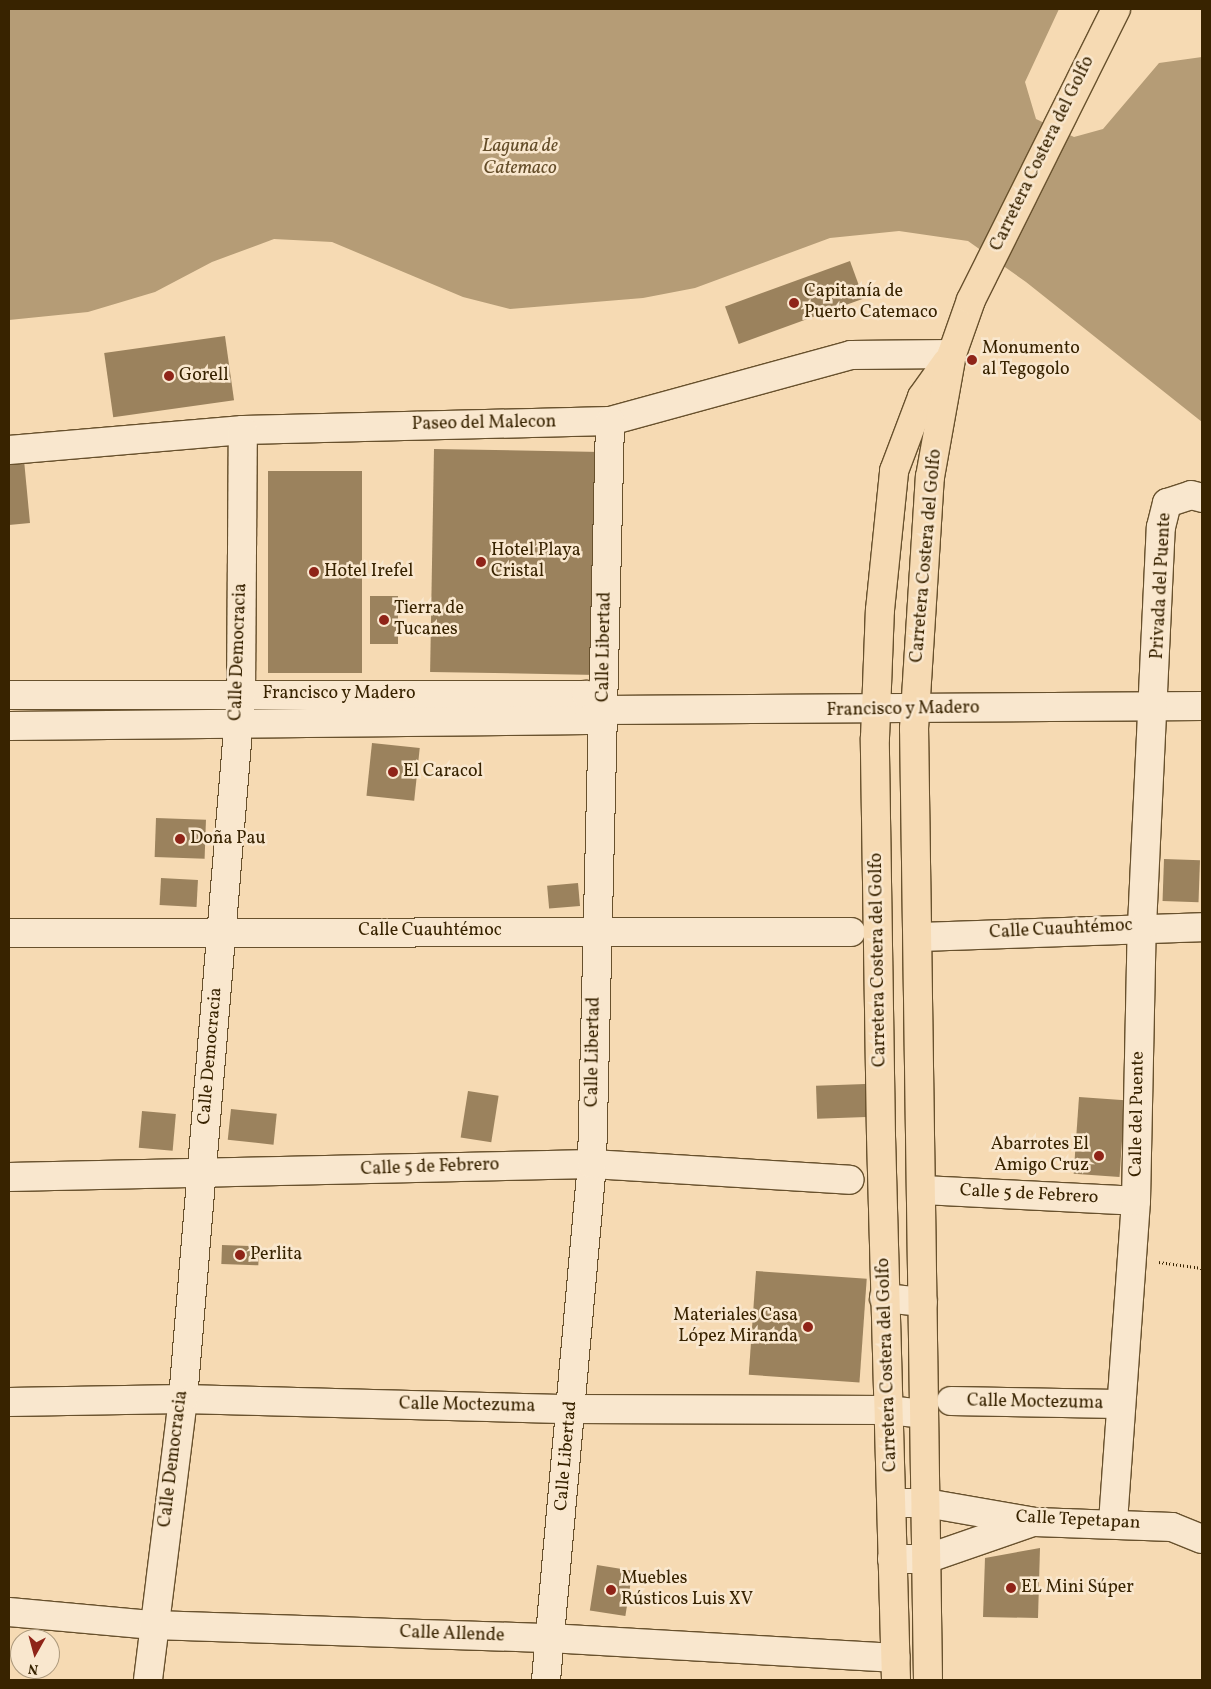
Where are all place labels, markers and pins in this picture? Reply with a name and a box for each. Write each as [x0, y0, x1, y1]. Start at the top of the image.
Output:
place label: Capitanía de Puerto Catemaco [804, 282, 938, 324]
marker: Capitanía de Puerto Catemaco [788, 297, 800, 309]
place label: Monumento al Tegogolo [982, 339, 1080, 382]
marker: Monumento al Tegogolo [966, 354, 978, 366]
place label: Gorell [179, 365, 229, 387]
marker: Gorell [163, 370, 175, 382]
place label: Hotel Playa Cristal [491, 541, 581, 584]
marker: Hotel Playa Cristal [475, 556, 487, 568]
place label: Hotel Irefel [324, 561, 413, 583]
marker: Hotel Irefel [308, 566, 320, 578]
place label: Tierra de Tucanes [394, 599, 464, 642]
marker: Tierra de Tucanes [378, 614, 390, 626]
place label: El Caracol [403, 761, 483, 783]
marker: El Caracol [387, 766, 399, 778]
place label: Doña Pau [190, 828, 266, 850]
marker: Doña Pau [174, 833, 186, 845]
place label: Abarrotes El Amigo Cruz [991, 1135, 1089, 1178]
marker: Abarrotes El Amigo Cruz [1093, 1150, 1105, 1162]
place label: Perlita [250, 1244, 302, 1266]
marker: Perlita [234, 1249, 246, 1261]
place label: Materiales Casa López Miranda [673, 1306, 798, 1348]
marker: Materiales Casa López Miranda [802, 1321, 814, 1333]
place label: Muebles Rústicos Luis XV [621, 1569, 753, 1612]
place label: EL Mini Súper [1021, 1577, 1134, 1599]
marker: EL Mini Súper [1005, 1582, 1017, 1594]
marker: Muebles Rústicos Luis XV [605, 1584, 617, 1596]

